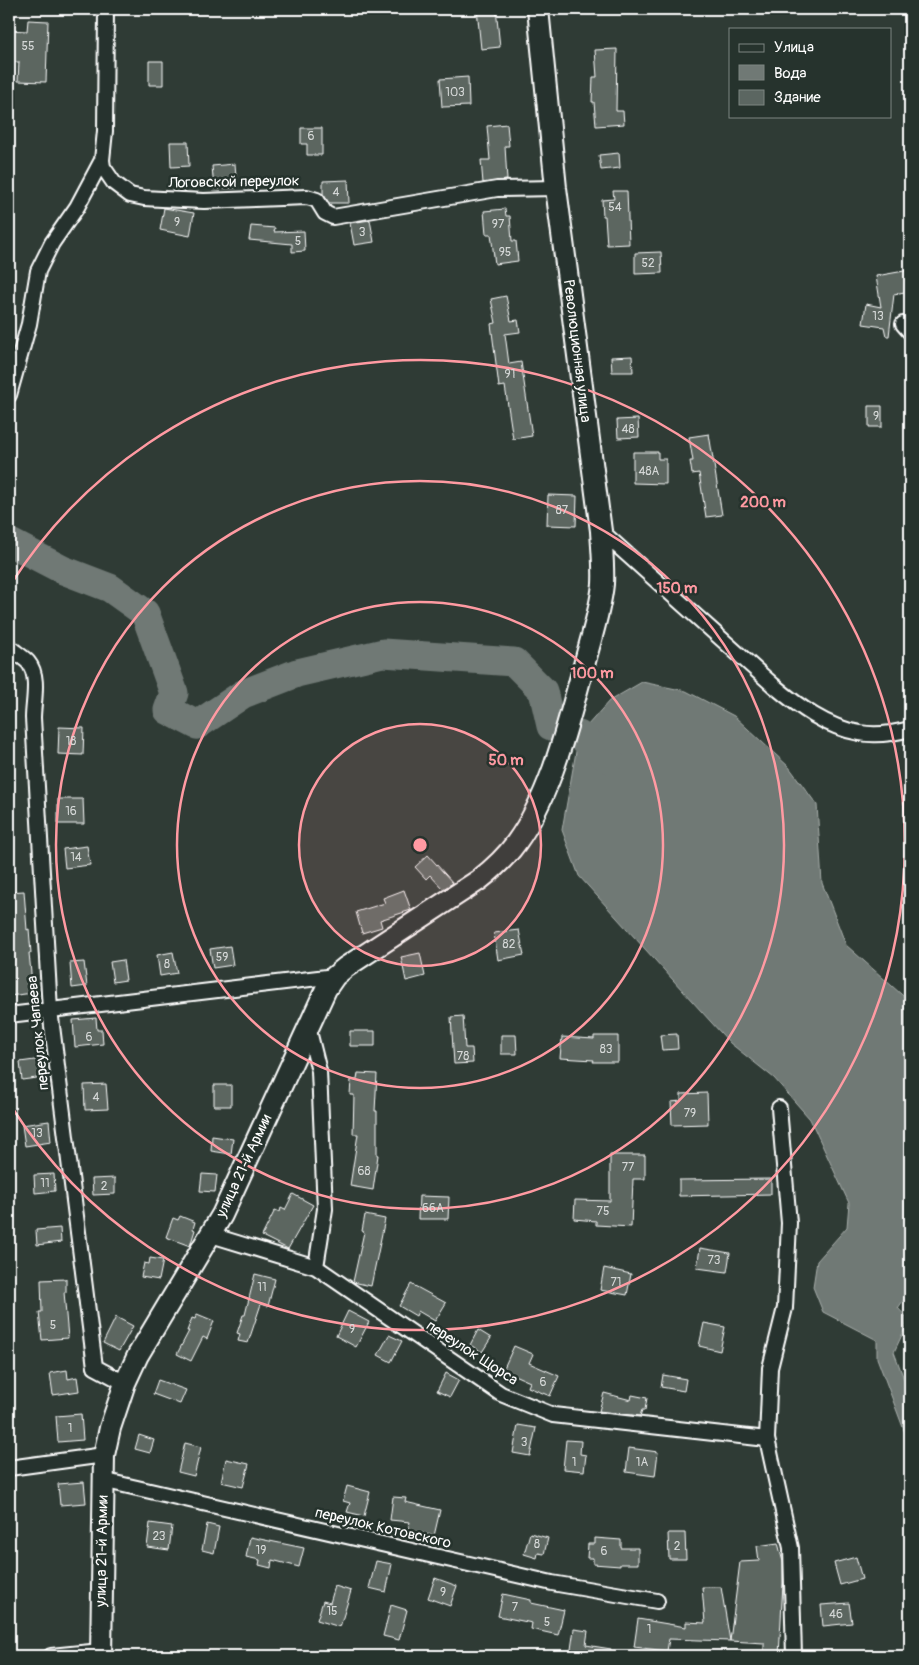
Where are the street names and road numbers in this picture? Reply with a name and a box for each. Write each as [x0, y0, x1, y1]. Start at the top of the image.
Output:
street label: Логовской переулок [167, 171, 300, 193]
street label: Революционная улица [559, 279, 595, 423]
street label: переулок Чапаева [23, 975, 53, 1091]
street label: улица 21-й Армии [211, 1111, 276, 1222]
street label: переулок Щорса [422, 1316, 522, 1390]
street label: улица 21-й Армии [92, 1495, 112, 1608]
street label: переулок Котовского [313, 1503, 453, 1553]

